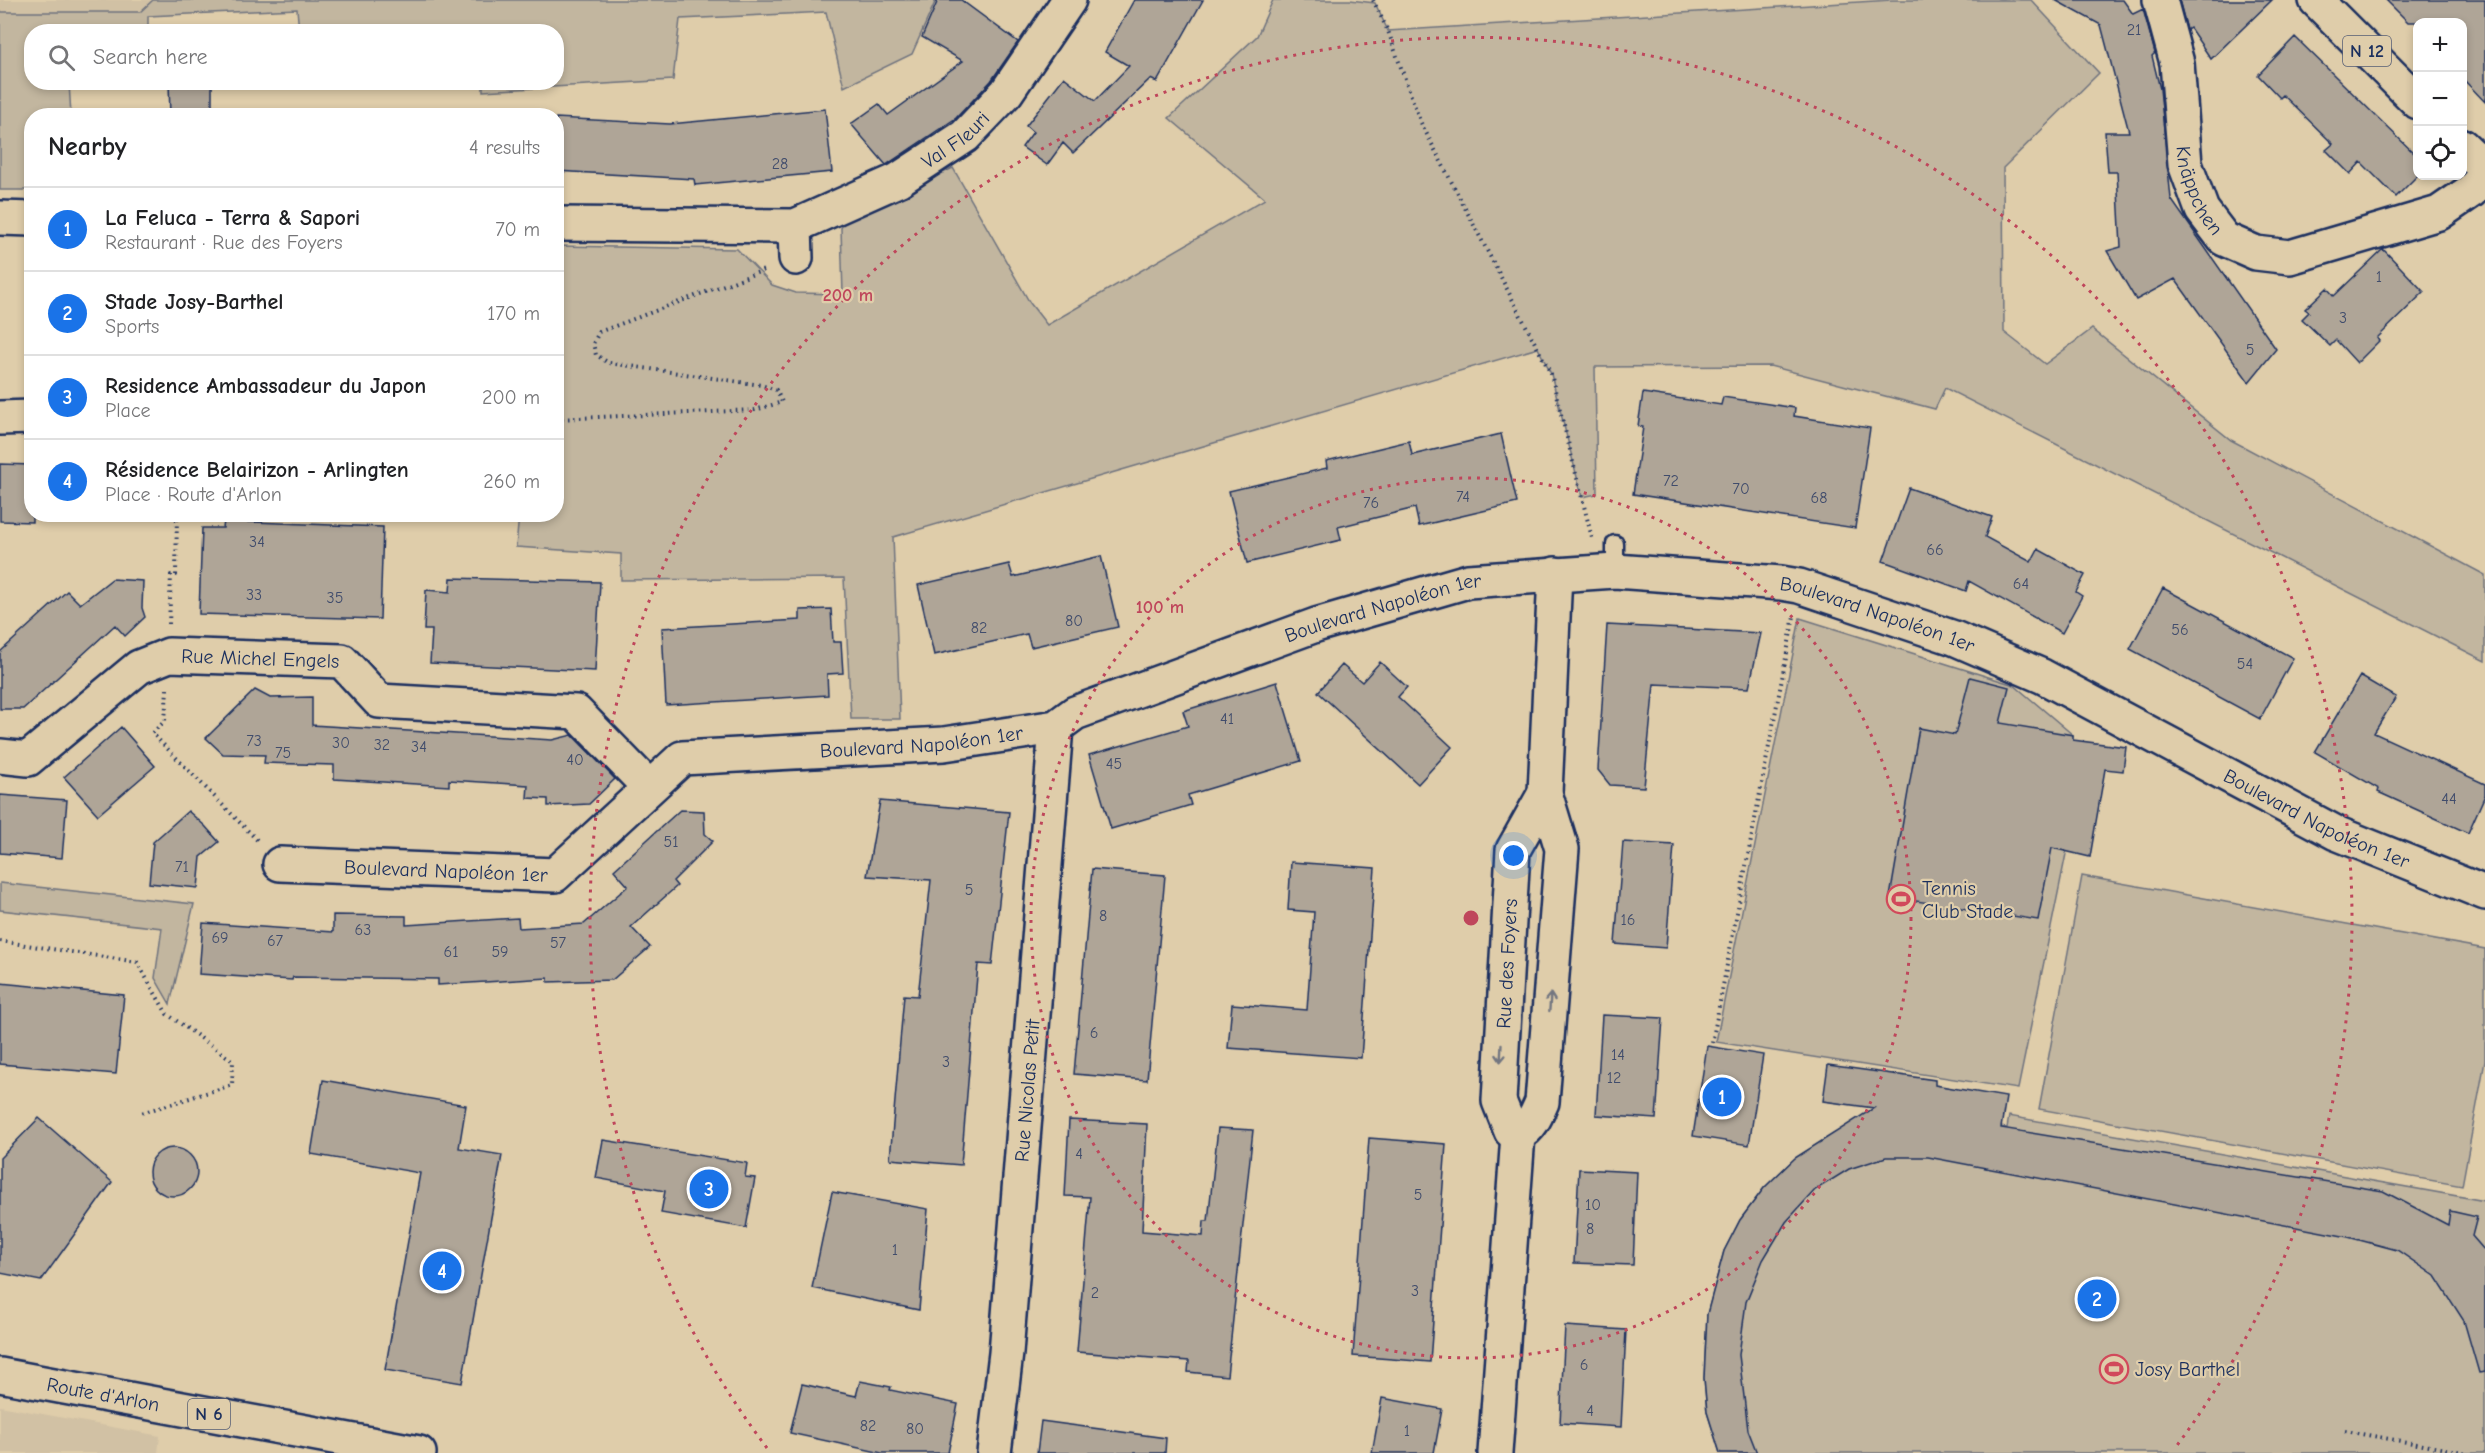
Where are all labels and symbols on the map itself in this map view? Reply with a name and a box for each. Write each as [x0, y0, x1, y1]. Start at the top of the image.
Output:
house number: 21 [2127, 21, 2141, 39]
road number: N 12 [2343, 36, 2391, 66]
street label: Val Fleuri [917, 106, 994, 173]
street label: Knäppchen [2172, 145, 2228, 239]
house number: 28 [772, 155, 788, 173]
house number: 1 [2376, 268, 2382, 286]
text: 200 m [823, 285, 873, 306]
house number: 3 [2339, 309, 2347, 327]
house number: 5 [2246, 341, 2254, 359]
house number: 72 [1663, 472, 1679, 490]
house number: 70 [1732, 480, 1750, 498]
house number: 74 [1456, 488, 1470, 506]
house number: 68 [1811, 489, 1827, 507]
house number: 76 [1363, 494, 1379, 512]
house number: 34 [249, 533, 265, 551]
house number: 66 [1926, 541, 1944, 559]
street label: Boulevard Napoléon 1er [1281, 569, 1482, 647]
street label: Boulevard Napoléon 1er [1778, 572, 1978, 657]
house number: 64 [2013, 575, 2029, 593]
house number: 33 [246, 586, 262, 604]
house number: 35 [327, 589, 343, 607]
text: 100 m [1136, 597, 1184, 618]
house number: 80 [1065, 612, 1083, 630]
house number: 82 [971, 619, 987, 637]
house number: 56 [2171, 621, 2189, 639]
street label: Rue Michel Engels [181, 644, 340, 672]
house number: 54 [2237, 655, 2253, 673]
house number: 41 [1220, 710, 1234, 728]
street label: Boulevard Napoléon 1er [819, 721, 1025, 762]
house number: 73 [246, 732, 262, 750]
house number: 30 [332, 734, 350, 752]
house number: 32 [374, 736, 390, 754]
house number: 34 [411, 738, 427, 756]
house number: 75 [275, 744, 291, 762]
house number: 40 [566, 751, 584, 769]
house number: 45 [1106, 755, 1122, 773]
street label: Boulevard Napoléon 1er [2220, 764, 2413, 873]
house number: 44 [2441, 790, 2457, 808]
house number: 51 [663, 833, 679, 851]
your location [1499, 841, 1528, 870]
street label: Boulevard Napoléon 1er [343, 855, 548, 886]
house number: 71 [175, 858, 189, 876]
place label: Tennis Club Stade [1922, 877, 2013, 923]
house number: 5 [965, 881, 973, 899]
sports icon: Tennis Club Stade [1885, 883, 1917, 915]
street label: Rue des Foyers [1492, 898, 1522, 1029]
house number: 8 [1099, 907, 1107, 925]
centre of rings [1461, 908, 1481, 928]
house number: 16 [1620, 911, 1636, 929]
house number: 63 [355, 921, 371, 939]
house number: 69 [211, 929, 229, 947]
house number: 67 [267, 932, 284, 950]
house number: 57 [550, 934, 567, 952]
house number: 61 [443, 943, 459, 961]
house number: 59 [491, 943, 509, 961]
one-way arrow [1545, 993, 1556, 1013]
street label: Rue Nicolas Petit [1010, 1017, 1044, 1163]
house number: 6 [1090, 1024, 1098, 1042]
one-way arrow [1496, 1042, 1507, 1062]
house number: 14 [1611, 1046, 1625, 1064]
house number: 3 [942, 1053, 950, 1071]
house number: 12 [1607, 1069, 1621, 1087]
pin: 1 [1702, 1074, 1742, 1120]
house number: 4 [1075, 1145, 1083, 1163]
pin: 3 [690, 1166, 728, 1212]
house number: 5 [1414, 1186, 1422, 1204]
house number: 10 [1585, 1196, 1601, 1214]
house number: 8 [1586, 1220, 1594, 1238]
house number: 1 [892, 1241, 898, 1259]
pin: 4 [422, 1248, 462, 1294]
pin: 2 [2078, 1276, 2116, 1322]
house number: 3 [1411, 1282, 1419, 1300]
house number: 2 [1091, 1284, 1099, 1302]
sports icon: Josy Barthel [2098, 1353, 2130, 1385]
house number: 6 [1580, 1356, 1588, 1374]
place label: Josy Barthel [2135, 1358, 2240, 1381]
street label: Route d'Arlon [45, 1372, 162, 1416]
road number: N 6 [188, 1399, 230, 1429]
house number: 4 [1586, 1402, 1594, 1420]
house number: 82 [860, 1417, 876, 1435]
house number: 80 [906, 1420, 924, 1438]
house number: 1 [1404, 1422, 1410, 1440]

